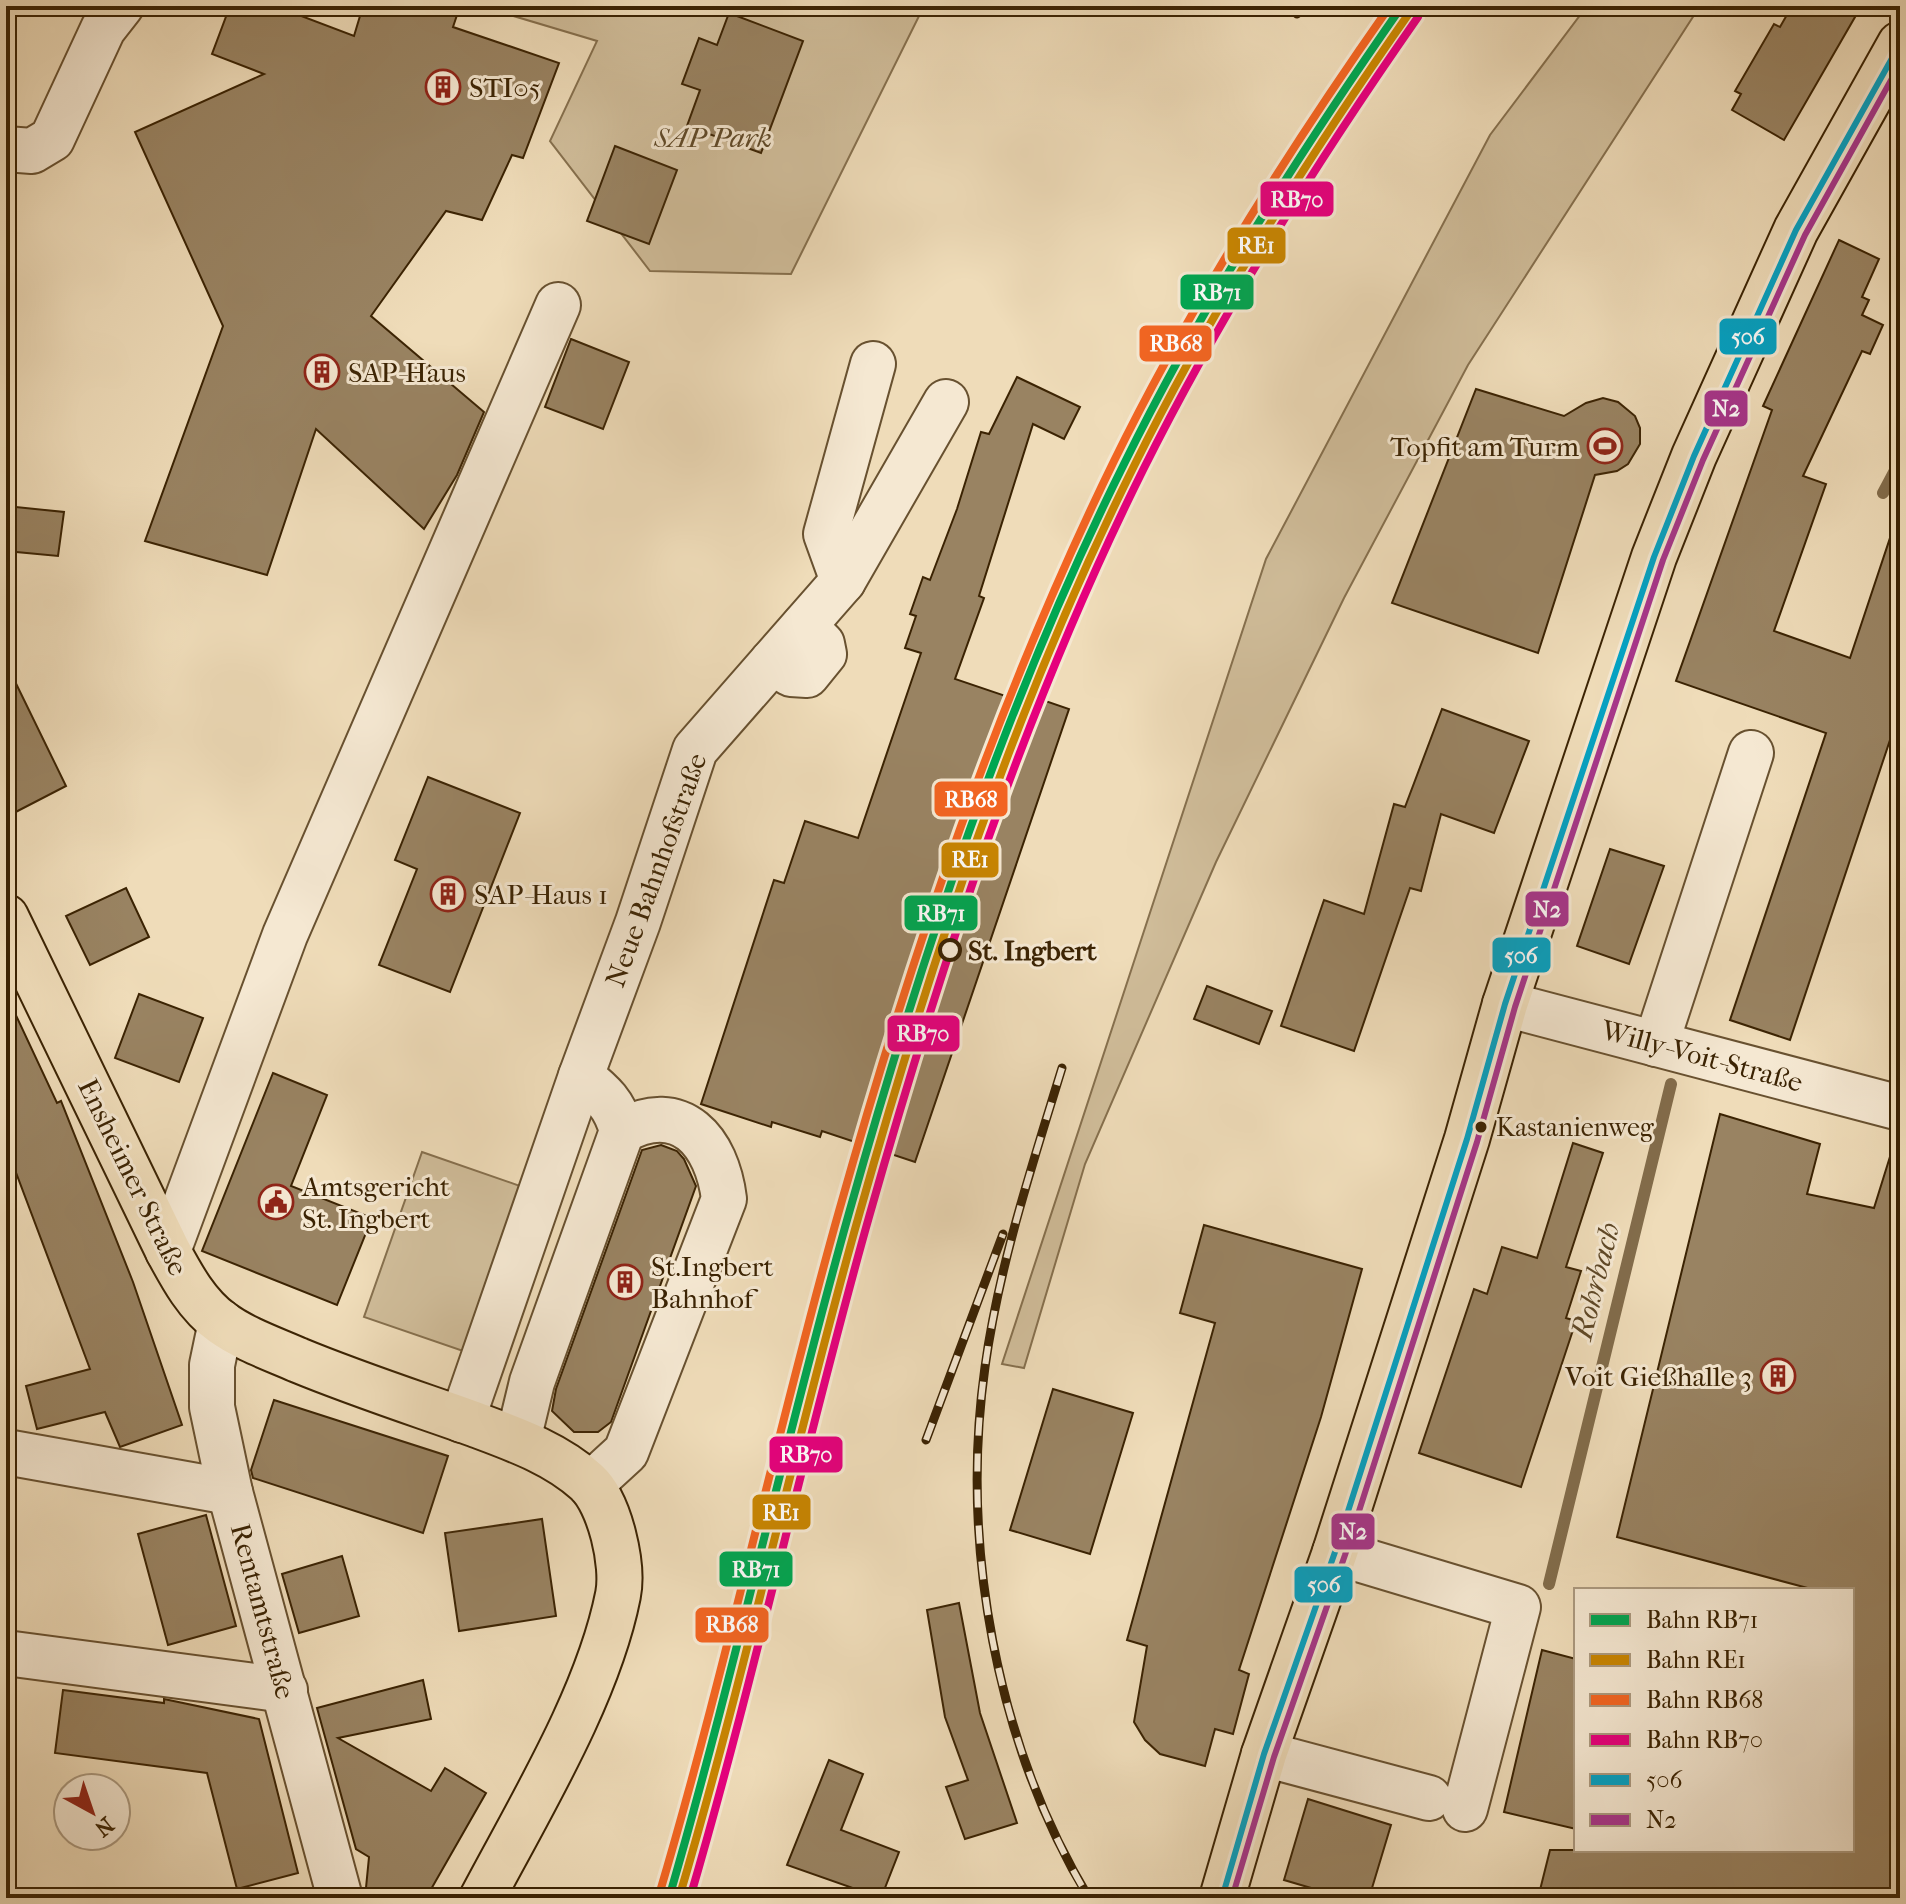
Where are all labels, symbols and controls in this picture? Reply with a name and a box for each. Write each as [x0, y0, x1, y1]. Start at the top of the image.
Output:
building icon: STI05 [424, 68, 462, 106]
place label: STI05 [469, 71, 541, 104]
park label: SAP Park [653, 121, 772, 154]
line badge: RB70 [1259, 180, 1335, 218]
text: RB70 [1271, 187, 1323, 213]
line badge: RE1 [1226, 226, 1287, 265]
text: RE1 [1237, 233, 1275, 259]
line badge: RB71 [1179, 273, 1255, 311]
text: RB71 [1193, 280, 1241, 306]
line badge: 506 [1718, 317, 1778, 356]
line badge: RB68 [1138, 324, 1213, 363]
text: 506 [1731, 324, 1766, 350]
text: RB68 [1149, 331, 1203, 357]
building icon: SAP-Haus [303, 353, 341, 391]
place label: SAP-Haus [348, 356, 466, 389]
line badge: N2 [1703, 389, 1749, 428]
text: N2 [1712, 396, 1740, 422]
sports icon: Topfit am Turm [1586, 427, 1624, 465]
place label: Topfit am Turm [1390, 430, 1580, 463]
street label: Neue Bahnhofstraße [598, 748, 714, 991]
line badge: RB68 [933, 780, 1009, 818]
text: RB68 [944, 787, 998, 813]
line badge: RE1 [940, 841, 1000, 879]
text: RE1 [951, 847, 989, 873]
building icon: SAP-Haus 1 [429, 875, 467, 913]
place label: SAP-Haus 1 [474, 878, 608, 911]
line badge: N2 [1524, 890, 1570, 928]
line badge: RB71 [903, 894, 979, 932]
text: N2 [1533, 897, 1561, 923]
text: RB71 [917, 901, 965, 927]
place label: St. Ingbert [968, 934, 1098, 967]
line badge: 506 [1491, 936, 1552, 974]
marker: St. Ingbert [939, 939, 961, 961]
text: 506 [1504, 943, 1539, 969]
street label: Willy-Voit-Straße [1597, 1013, 1806, 1099]
line badge: RB70 [886, 1014, 961, 1053]
text: RB70 [897, 1021, 949, 1047]
street label: Ensheimer Straße [71, 1073, 195, 1281]
place label: Kastanienweg [1496, 1112, 1655, 1143]
marker: Kastanienweg [1473, 1119, 1489, 1135]
place label: Amtsgericht St. Ingbert [301, 1170, 450, 1235]
public building icon: Amtsgericht St. Ingbert [257, 1183, 295, 1221]
water label: Rohrbach [1564, 1219, 1627, 1345]
place label: St.Ingbert Bahnhof [651, 1250, 774, 1315]
building icon: St.Ingbert Bahnhof [606, 1263, 644, 1301]
building icon: Voit Gießhalle 3 [1759, 1357, 1797, 1395]
place label: Voit Gießhalle 3 [1564, 1360, 1752, 1393]
line badge: RB70 [768, 1435, 844, 1474]
text: RB70 [780, 1442, 832, 1468]
line badge: RE1 [751, 1493, 812, 1531]
text: RE1 [762, 1500, 800, 1526]
line badge: N2 [1330, 1512, 1376, 1551]
text: N2 [1339, 1519, 1367, 1545]
street label: Rentamtstraße [224, 1520, 302, 1702]
line badge: RB71 [718, 1550, 794, 1588]
text: RB71 [732, 1557, 780, 1583]
line badge: 506 [1293, 1565, 1354, 1604]
text: 506 [1307, 1572, 1342, 1598]
legend [1574, 1588, 1854, 1852]
line badge: RB68 [694, 1606, 770, 1644]
text: Bahn RB71 [1646, 1606, 1758, 1634]
text: RB68 [705, 1612, 759, 1638]
text: Bahn RE1 [1646, 1646, 1746, 1674]
text: Bahn RB68 [1646, 1686, 1763, 1714]
text: Bahn RB70 [1646, 1726, 1763, 1754]
text: 506 [1646, 1766, 1684, 1794]
north arrow [52, 1772, 132, 1852]
text: N2 [1646, 1806, 1677, 1834]
text: N [89, 1811, 119, 1842]

